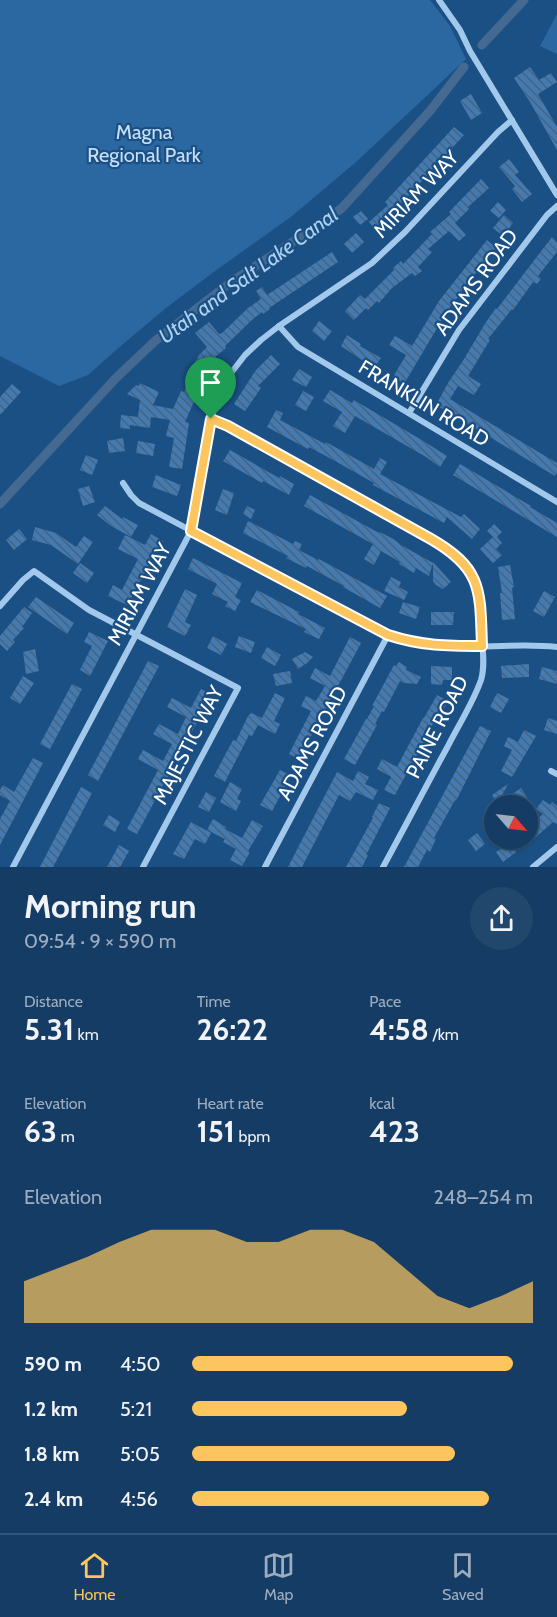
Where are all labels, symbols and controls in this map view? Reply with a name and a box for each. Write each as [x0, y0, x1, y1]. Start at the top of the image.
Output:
park label: Magna Regional Park [87, 120, 201, 167]
street label: MIRIAM WAY [368, 145, 464, 243]
water label: Utah and Salt Lake Canal [153, 201, 343, 349]
street label: ADAMS ROAD [429, 224, 523, 340]
street label: FRANKLIN ROAD [354, 355, 494, 451]
pin [185, 357, 236, 419]
icon: arrive [194, 366, 227, 399]
street label: MIRIAM WAY [102, 538, 176, 649]
street label: PAINE ROAD [401, 672, 473, 782]
street label: MAJESTIC WAY [148, 681, 228, 808]
street label: ADAMS ROAD [272, 682, 352, 804]
north arrow [484, 795, 538, 849]
map controls [484, 795, 538, 849]
text: Morning run [24, 886, 196, 926]
button: share [470, 887, 533, 950]
text: 09:54 · 9 × 590 m [24, 929, 176, 953]
text: Distance [24, 992, 83, 1011]
text: Time [197, 992, 231, 1011]
text: Pace [369, 992, 401, 1011]
text: 5.31 [24, 1011, 74, 1048]
text: 26:22 [197, 1011, 268, 1048]
text: 4:58 [369, 1011, 429, 1048]
text: km [74, 1025, 99, 1044]
text: /km [429, 1025, 459, 1044]
text: Elevation [24, 1094, 87, 1113]
text: Heart rate [197, 1094, 264, 1113]
text: kcal [369, 1094, 395, 1113]
text: 63 [24, 1113, 57, 1150]
text: 151 [197, 1113, 235, 1150]
text: 423 [369, 1113, 420, 1150]
text: m [57, 1127, 75, 1146]
text: bpm [235, 1127, 270, 1146]
text: Elevation [24, 1185, 102, 1209]
text: 248–254 m [433, 1185, 533, 1209]
text: 590 m [24, 1352, 82, 1376]
text: 4:50 [120, 1352, 161, 1376]
text: 1.2 km [24, 1397, 78, 1421]
text: 5:21 [120, 1397, 152, 1421]
text: 1.8 km [24, 1442, 79, 1466]
text: 5:05 [120, 1442, 160, 1466]
text: 2.4 km [24, 1487, 83, 1511]
text: 4:56 [120, 1487, 158, 1511]
tab: Home [73, 1549, 116, 1604]
tab: Map [262, 1549, 295, 1604]
tab: Saved [442, 1549, 484, 1604]

